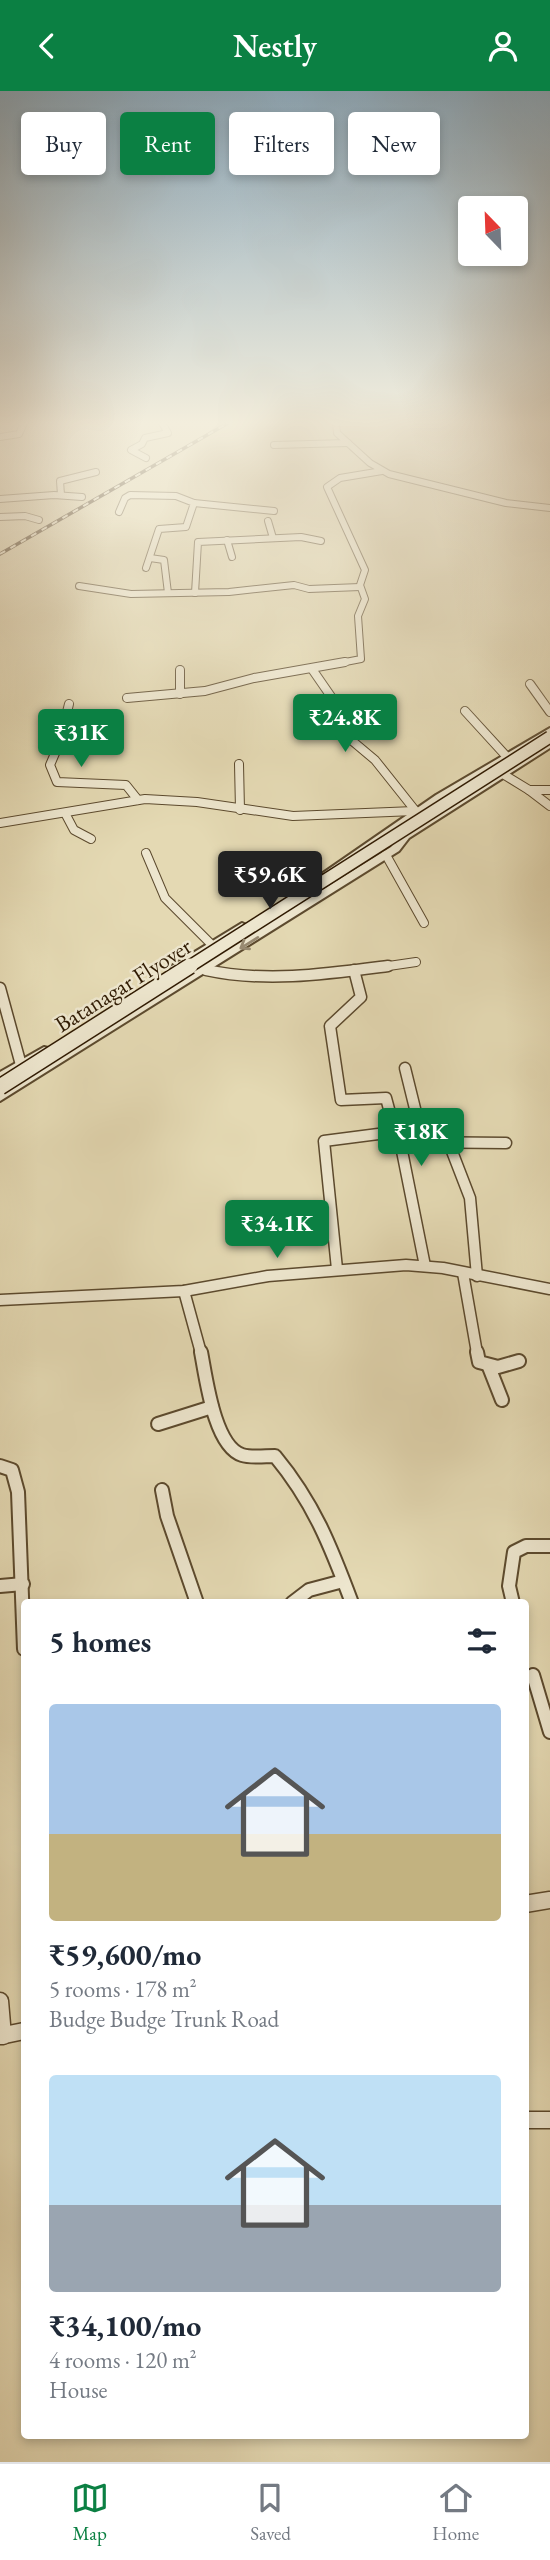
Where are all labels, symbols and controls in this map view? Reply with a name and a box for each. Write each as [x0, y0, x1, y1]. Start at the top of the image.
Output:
text: Nestly [233, 25, 317, 67]
icon: back [28, 27, 66, 65]
icon: person [484, 27, 522, 65]
chip: Buy [21, 112, 106, 175]
chip: Rent [120, 112, 215, 175]
chip: Filters [229, 112, 334, 175]
chip: New [348, 112, 440, 175]
north arrow [458, 196, 528, 266]
map controls [458, 196, 528, 266]
pin: ₹24.8K [288, 695, 402, 754]
text: ₹24.8K [309, 702, 381, 732]
pin: ₹31K [40, 709, 122, 769]
text: ₹31K [54, 717, 108, 747]
pin: ₹59.6K [213, 851, 327, 911]
text: ₹59.6K [234, 859, 306, 889]
street label: Batanagar Flyover [49, 931, 197, 1039]
one-way arrow [239, 937, 259, 951]
pin: ₹18K [380, 1109, 462, 1168]
text: ₹18K [394, 1116, 448, 1146]
pin: ₹34.1K [220, 1201, 334, 1260]
text: ₹34.1K [241, 1208, 313, 1238]
text: 5 homes [49, 1622, 151, 1661]
icon: filters [463, 1622, 501, 1660]
icon: home [212, 1749, 338, 1875]
text: ₹59,600/mo [49, 1935, 201, 1974]
text: 5 rooms · 178 m² [49, 1974, 197, 2004]
text: Budge Budge Trunk Road [49, 2004, 279, 2034]
icon: home [212, 2120, 338, 2246]
text: ₹34,100/mo [49, 2306, 201, 2345]
text: 4 rooms · 120 m² [49, 2345, 197, 2375]
text: House [49, 2375, 108, 2405]
tab: Map [71, 2479, 109, 2546]
tab: Saved [250, 2479, 291, 2546]
tab: Home [432, 2479, 479, 2546]

